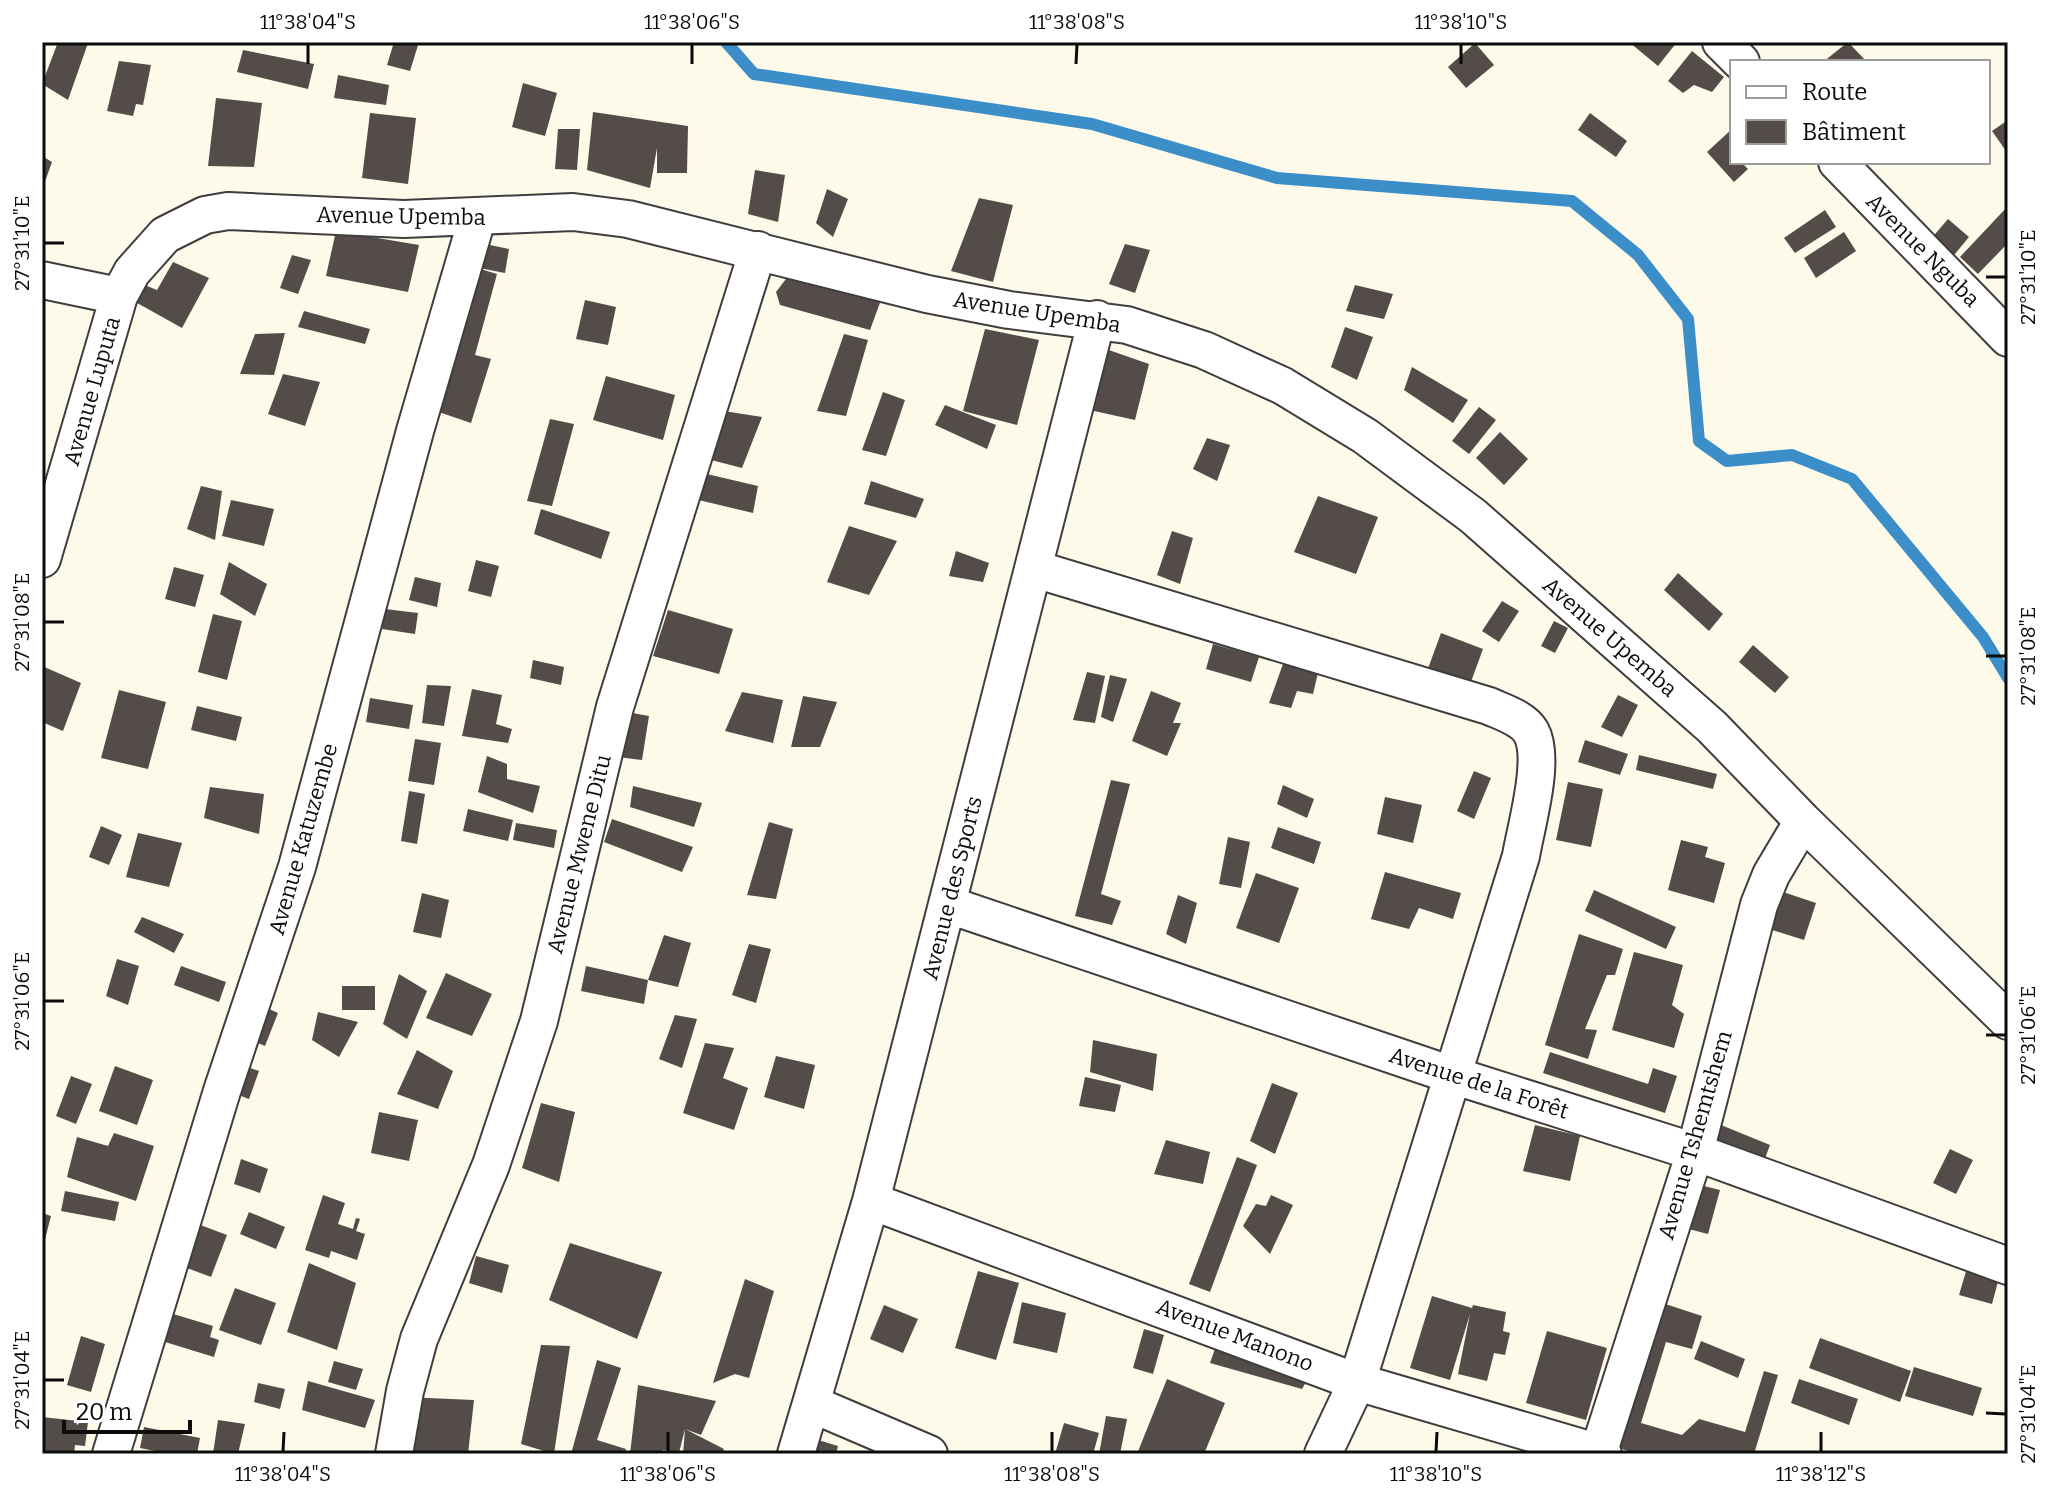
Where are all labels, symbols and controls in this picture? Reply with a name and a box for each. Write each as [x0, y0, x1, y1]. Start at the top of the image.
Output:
text: 11°38'04"S [260, 10, 356, 34]
text: 11°38'06"S [644, 10, 740, 34]
text: 11°38'08"S [1029, 10, 1125, 34]
text: 11°38'10"S [1415, 10, 1507, 34]
legend [1730, 60, 1990, 164]
text: Route [1802, 78, 1867, 106]
text: Bâtiment [1802, 118, 1906, 146]
street label: Avenue Nguba [1861, 188, 1985, 312]
text: 27°31'10"E [10, 195, 34, 291]
street label: Avenue Upemba [316, 201, 486, 231]
text: 27°31'10"E [2016, 229, 2040, 325]
street label: Avenue Upemba [951, 285, 1123, 339]
street label: Avenue Luputa [58, 313, 126, 469]
street label: Avenue Upemba [1537, 571, 1683, 703]
text: 27°31'08"E [10, 573, 34, 671]
text: 27°31'08"E [2016, 607, 2040, 705]
street label: Avenue Katuzembe [263, 740, 343, 938]
street label: Avenue Mwene Ditu [541, 751, 617, 956]
street label: Avenue des Sports [916, 794, 988, 982]
text: 27°31'06"E [10, 951, 34, 1051]
text: 27°31'06"E [2016, 985, 2040, 1085]
street label: Avenue Tshemtshem [1652, 1028, 1738, 1242]
street label: Avenue de la Forêt [1386, 1041, 1572, 1125]
street label: Avenue Manono [1153, 1293, 1317, 1377]
text: 27°31'04"E [10, 1331, 34, 1430]
text: 27°31'04"E [2016, 1365, 2040, 1464]
scale bar [64, 1384, 190, 1434]
text: 20 m [76, 1398, 132, 1426]
text: 11°38'04"S [235, 1462, 331, 1486]
text: 11°38'06"S [620, 1462, 716, 1486]
text: 11°38'08"S [1004, 1462, 1100, 1486]
text: 11°38'10"S [1390, 1462, 1482, 1486]
text: 11°38'12"S [1776, 1462, 1866, 1486]

